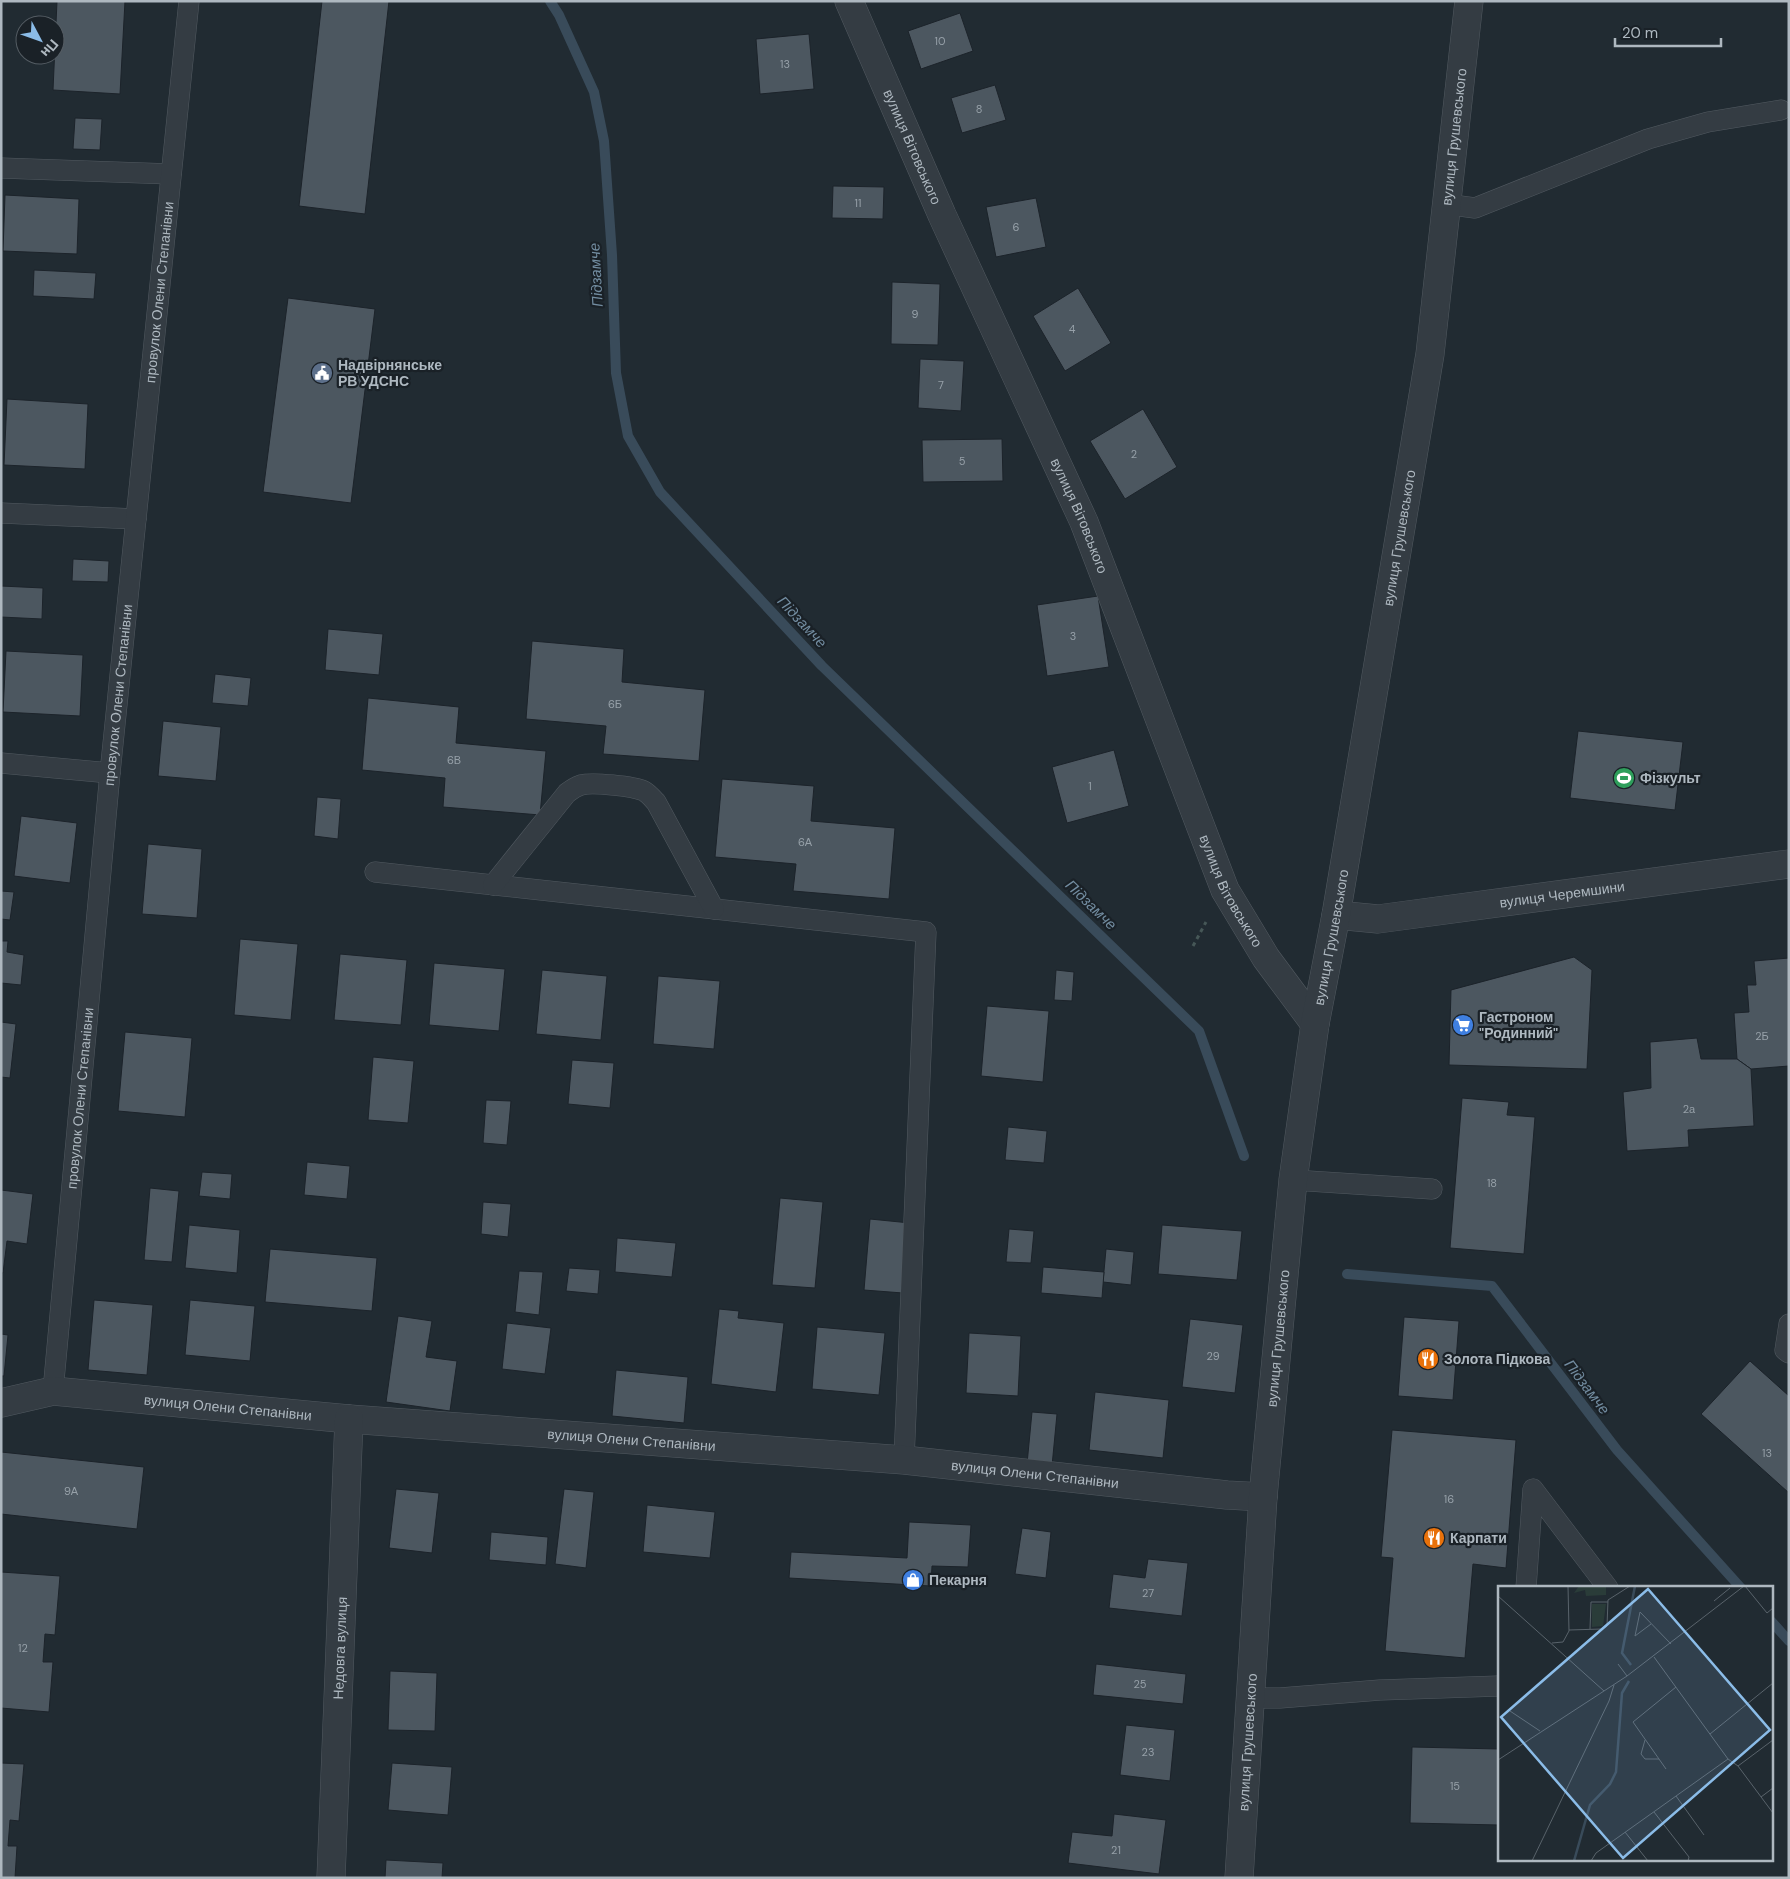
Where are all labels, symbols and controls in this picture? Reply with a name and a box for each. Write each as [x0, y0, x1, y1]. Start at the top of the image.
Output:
north arrow [15, 15, 65, 65]
scale bar [1615, 15, 1721, 47]
text: 20 m [1622, 23, 1658, 43]
house number: 10 [935, 34, 945, 48]
text: Пн [37, 36, 63, 61]
house number: 13 [780, 57, 790, 71]
street label: вулиця Грушевського [1437, 67, 1471, 206]
street label: вулиця Вітовського [879, 86, 945, 207]
house number: 8 [976, 102, 982, 116]
house number: 11 [855, 196, 861, 210]
street label: провулок Олени Степанівни [141, 200, 177, 384]
house number: 6 [1013, 220, 1020, 234]
water label: Підзамче [584, 243, 608, 307]
house number: 9 [912, 307, 919, 321]
house number: 4 [1069, 322, 1076, 336]
place label: Надвірнянське РВ УДСНС [338, 356, 442, 390]
public building icon: Надвірнянське РВ УДСНС [310, 361, 334, 385]
house number: 7 [938, 378, 944, 392]
house number: 2 [1131, 447, 1137, 461]
house number: 5 [959, 454, 966, 468]
street label: вулиця Вітовського [1047, 455, 1112, 576]
street label: вулиця Грушевського [1379, 468, 1419, 607]
water label: Підзамче [773, 592, 831, 652]
street label: провулок Олени Степанівни [100, 603, 136, 787]
house number: 3 [1070, 629, 1076, 643]
house number: 6Б [608, 697, 622, 711]
house number: 6В [447, 753, 461, 767]
sports icon: Фізкульт [1612, 766, 1636, 790]
place label: Фізкульт [1640, 769, 1701, 787]
house number: 1 [1088, 779, 1092, 793]
street label: вулиця Вітовського [1196, 832, 1267, 951]
house number: 6А [798, 835, 813, 849]
street label: вулиця Грушевського [1310, 868, 1353, 1007]
water label: Підзамче [1061, 876, 1121, 934]
street label: вулиця Черемшини [1498, 877, 1626, 912]
street label: провулок Олени Степанівни [63, 1007, 97, 1190]
place label: Гастроном "Родинний" [1479, 1008, 1558, 1042]
supermarket icon: Гастроном "Родинний" [1451, 1013, 1475, 1037]
house number: 2Б [1755, 1029, 1769, 1043]
house number: 2а [1683, 1102, 1696, 1116]
house number: 18 [1487, 1176, 1497, 1190]
street label: вулиця Грушевського [1263, 1269, 1293, 1408]
restaurant icon: Золота Підкова [1416, 1347, 1440, 1371]
house number: 29 [1206, 1349, 1220, 1363]
place label: Золота Підкова [1444, 1350, 1550, 1368]
water label: Підзамче [1560, 1355, 1614, 1419]
street label: вулиця Олени Степанівни [143, 1391, 313, 1424]
street label: вулиця Олени Степанівни [547, 1425, 716, 1455]
house number: 13 [1762, 1446, 1772, 1460]
street label: вулиця Олени Степанівни [950, 1456, 1120, 1492]
house number: 9А [64, 1484, 79, 1498]
house number: 16 [1444, 1492, 1454, 1506]
restaurant icon: Карпати [1422, 1526, 1446, 1550]
place label: Карпати [1450, 1529, 1507, 1547]
shop icon: Пекарня [901, 1568, 925, 1592]
place label: Пекарня [929, 1571, 987, 1589]
house number: 27 [1142, 1586, 1154, 1600]
inset map [1498, 1586, 1772, 1862]
street label: Недовга вулиця [329, 1596, 351, 1700]
house number: 12 [18, 1641, 28, 1655]
street label: вулиця Грушевського [1234, 1673, 1261, 1812]
house number: 25 [1133, 1677, 1147, 1691]
house number: 23 [1142, 1745, 1154, 1759]
house number: 15 [1450, 1779, 1460, 1793]
house number: 21 [1111, 1843, 1121, 1857]

